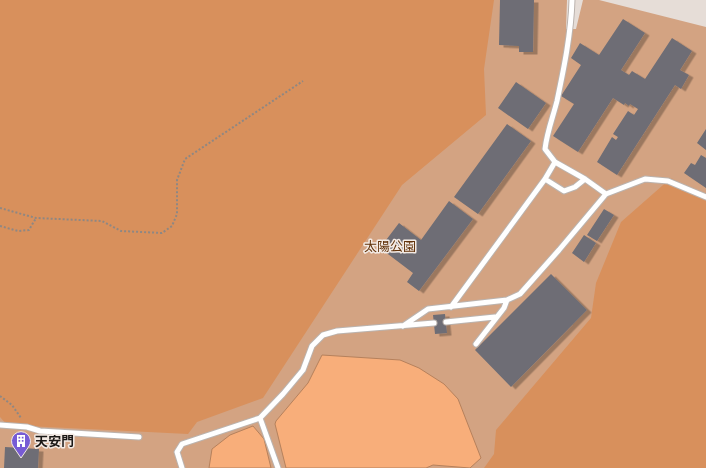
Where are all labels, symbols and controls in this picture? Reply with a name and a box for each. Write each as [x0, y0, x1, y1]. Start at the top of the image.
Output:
park label: 太陽公園 [364, 238, 416, 254]
building icon: 天安門 [10, 430, 32, 458]
place label: 天安門 [35, 433, 74, 449]

